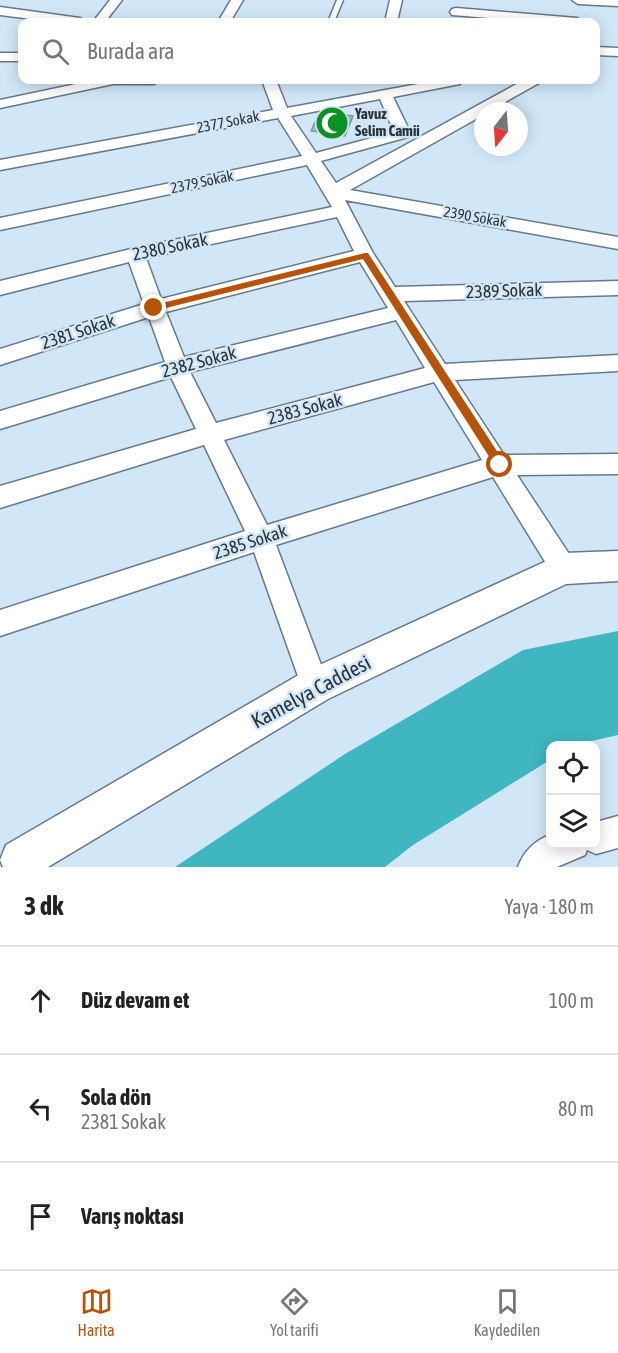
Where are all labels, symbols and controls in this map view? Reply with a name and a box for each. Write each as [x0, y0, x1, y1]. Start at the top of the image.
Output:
search box [18, 18, 600, 84]
icon: search [39, 35, 72, 68]
text: Burada ara [87, 38, 175, 64]
north arrow [474, 102, 528, 156]
mosque icon: Yavuz Selim Camii [314, 105, 350, 141]
place label: Yavuz Selim Camii [354, 105, 420, 139]
street label: 2377 Sokak [195, 107, 261, 136]
street label: 2379 Sokak [169, 166, 235, 196]
street label: 2390 Sokak [442, 203, 508, 230]
street label: 2380 Sokak [130, 228, 210, 265]
street label: 2389 Sokak [465, 279, 543, 302]
route end [140, 294, 166, 320]
street label: 2381 Sokak [38, 310, 118, 353]
street label: 2382 Sokak [159, 341, 239, 382]
street label: 2383 Sokak [265, 388, 345, 429]
route start [486, 451, 512, 477]
street label: 2385 Sokak [210, 520, 290, 563]
street label: Kamelya Caddesi [247, 650, 374, 733]
map controls [546, 741, 600, 849]
button: locate [546, 741, 600, 795]
button: layers [546, 795, 600, 849]
text: 3 dk [24, 891, 64, 921]
text: Yaya · 180 m [505, 895, 594, 918]
icon: ahead [24, 984, 57, 1017]
text: Düz devam et [81, 987, 189, 1013]
text: 100 m [549, 989, 594, 1012]
text: Sola dön [81, 1084, 151, 1110]
icon: left [24, 1092, 57, 1125]
text: 80 m [558, 1097, 594, 1120]
text: 2381 Sokak [81, 1110, 166, 1133]
icon: arrive [24, 1200, 57, 1233]
text: Varış noktası [81, 1203, 184, 1229]
tab: Harita [78, 1285, 115, 1339]
tab: Yol tarifi [270, 1285, 319, 1339]
tab: Kaydedilen [474, 1285, 540, 1339]

